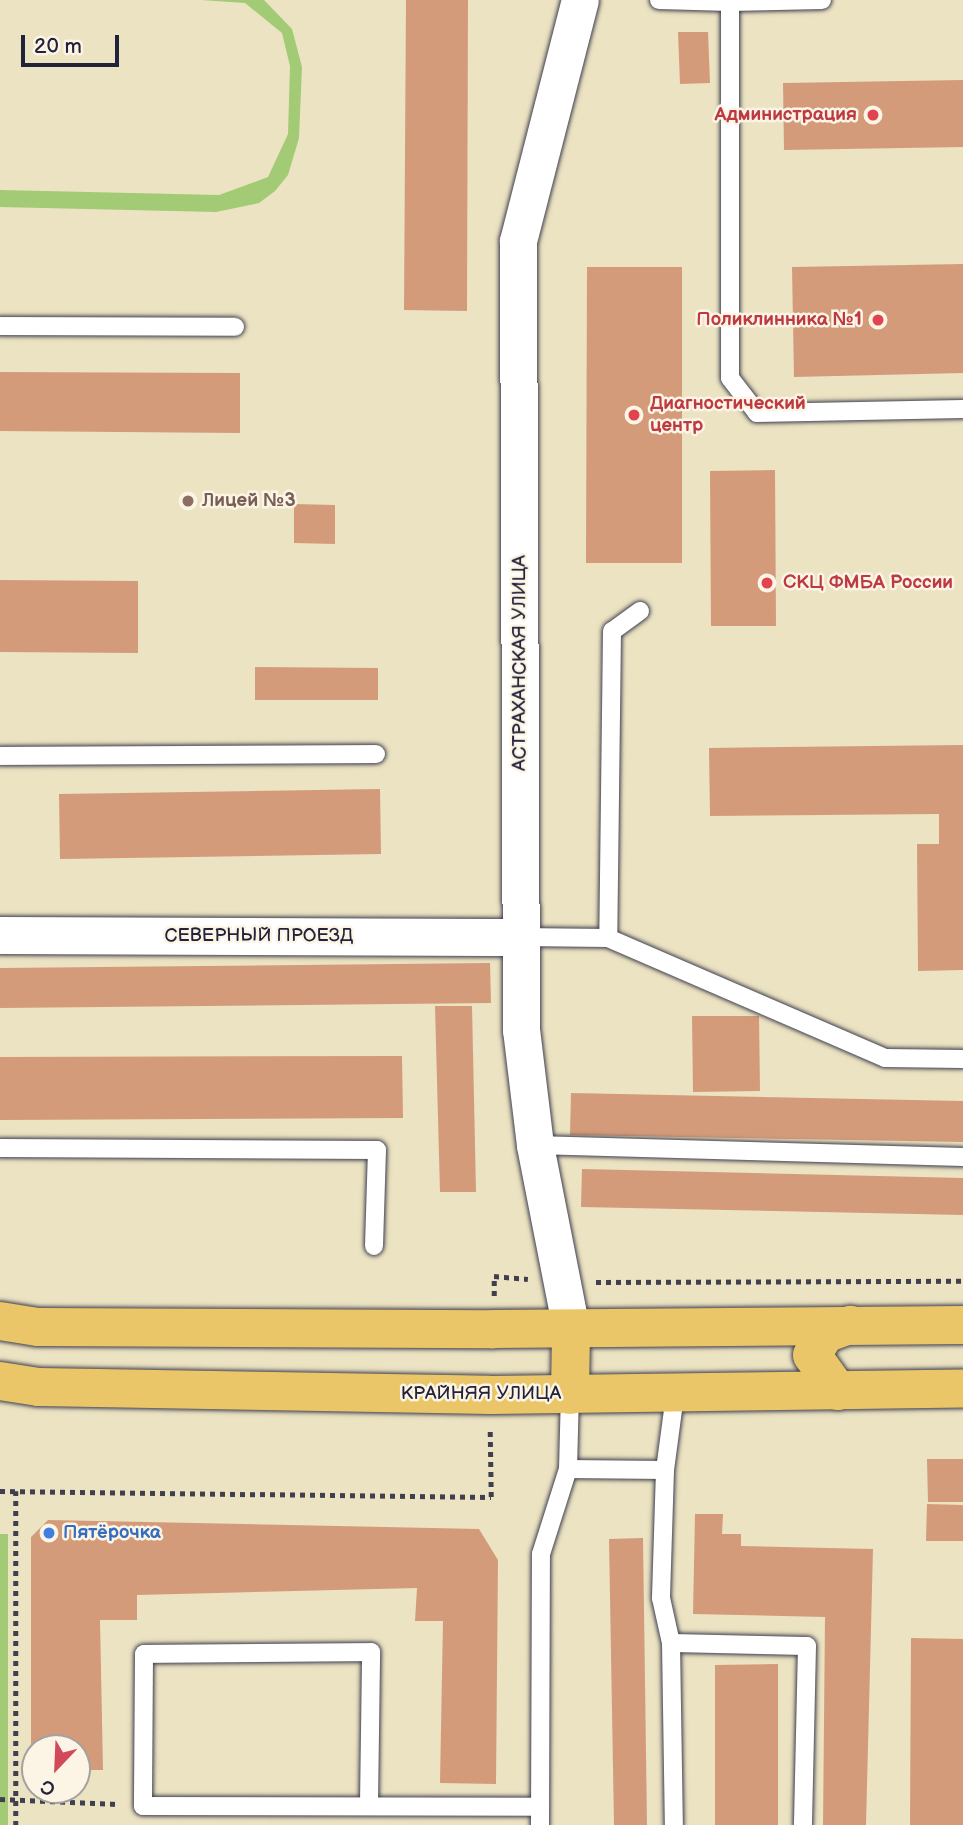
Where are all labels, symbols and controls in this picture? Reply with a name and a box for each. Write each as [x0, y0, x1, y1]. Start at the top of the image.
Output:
scale bar [24, 21, 122, 65]
text: 20 m [34, 34, 82, 59]
place label: Администрация [715, 104, 857, 126]
marker: Администрация [863, 105, 883, 125]
place label: Поликлинника №1 [696, 309, 862, 331]
marker: Поликлинника №1 [868, 310, 888, 330]
place label: Диагностический центр [650, 393, 806, 437]
marker: Диагностический центр [624, 405, 644, 425]
place label: Лицей №3 [202, 490, 296, 512]
marker: Лицей №3 [180, 493, 196, 509]
street label: АСТРАХАНСКАЯ УЛИЦА [509, 555, 531, 771]
place label: СКЦ ФМБА России [783, 572, 953, 594]
marker: СКЦ ФМБА России [757, 573, 777, 593]
street label: СЕВЕРНЫЙ ПРОЕЗД [165, 925, 353, 947]
street label: КРАЙНЯЯ УЛИЦА [401, 1383, 561, 1405]
place label: Пятёрочка [63, 1522, 161, 1544]
marker: Пятёрочка [41, 1525, 57, 1541]
north arrow [21, 1734, 91, 1804]
text: С [38, 1774, 59, 1800]

